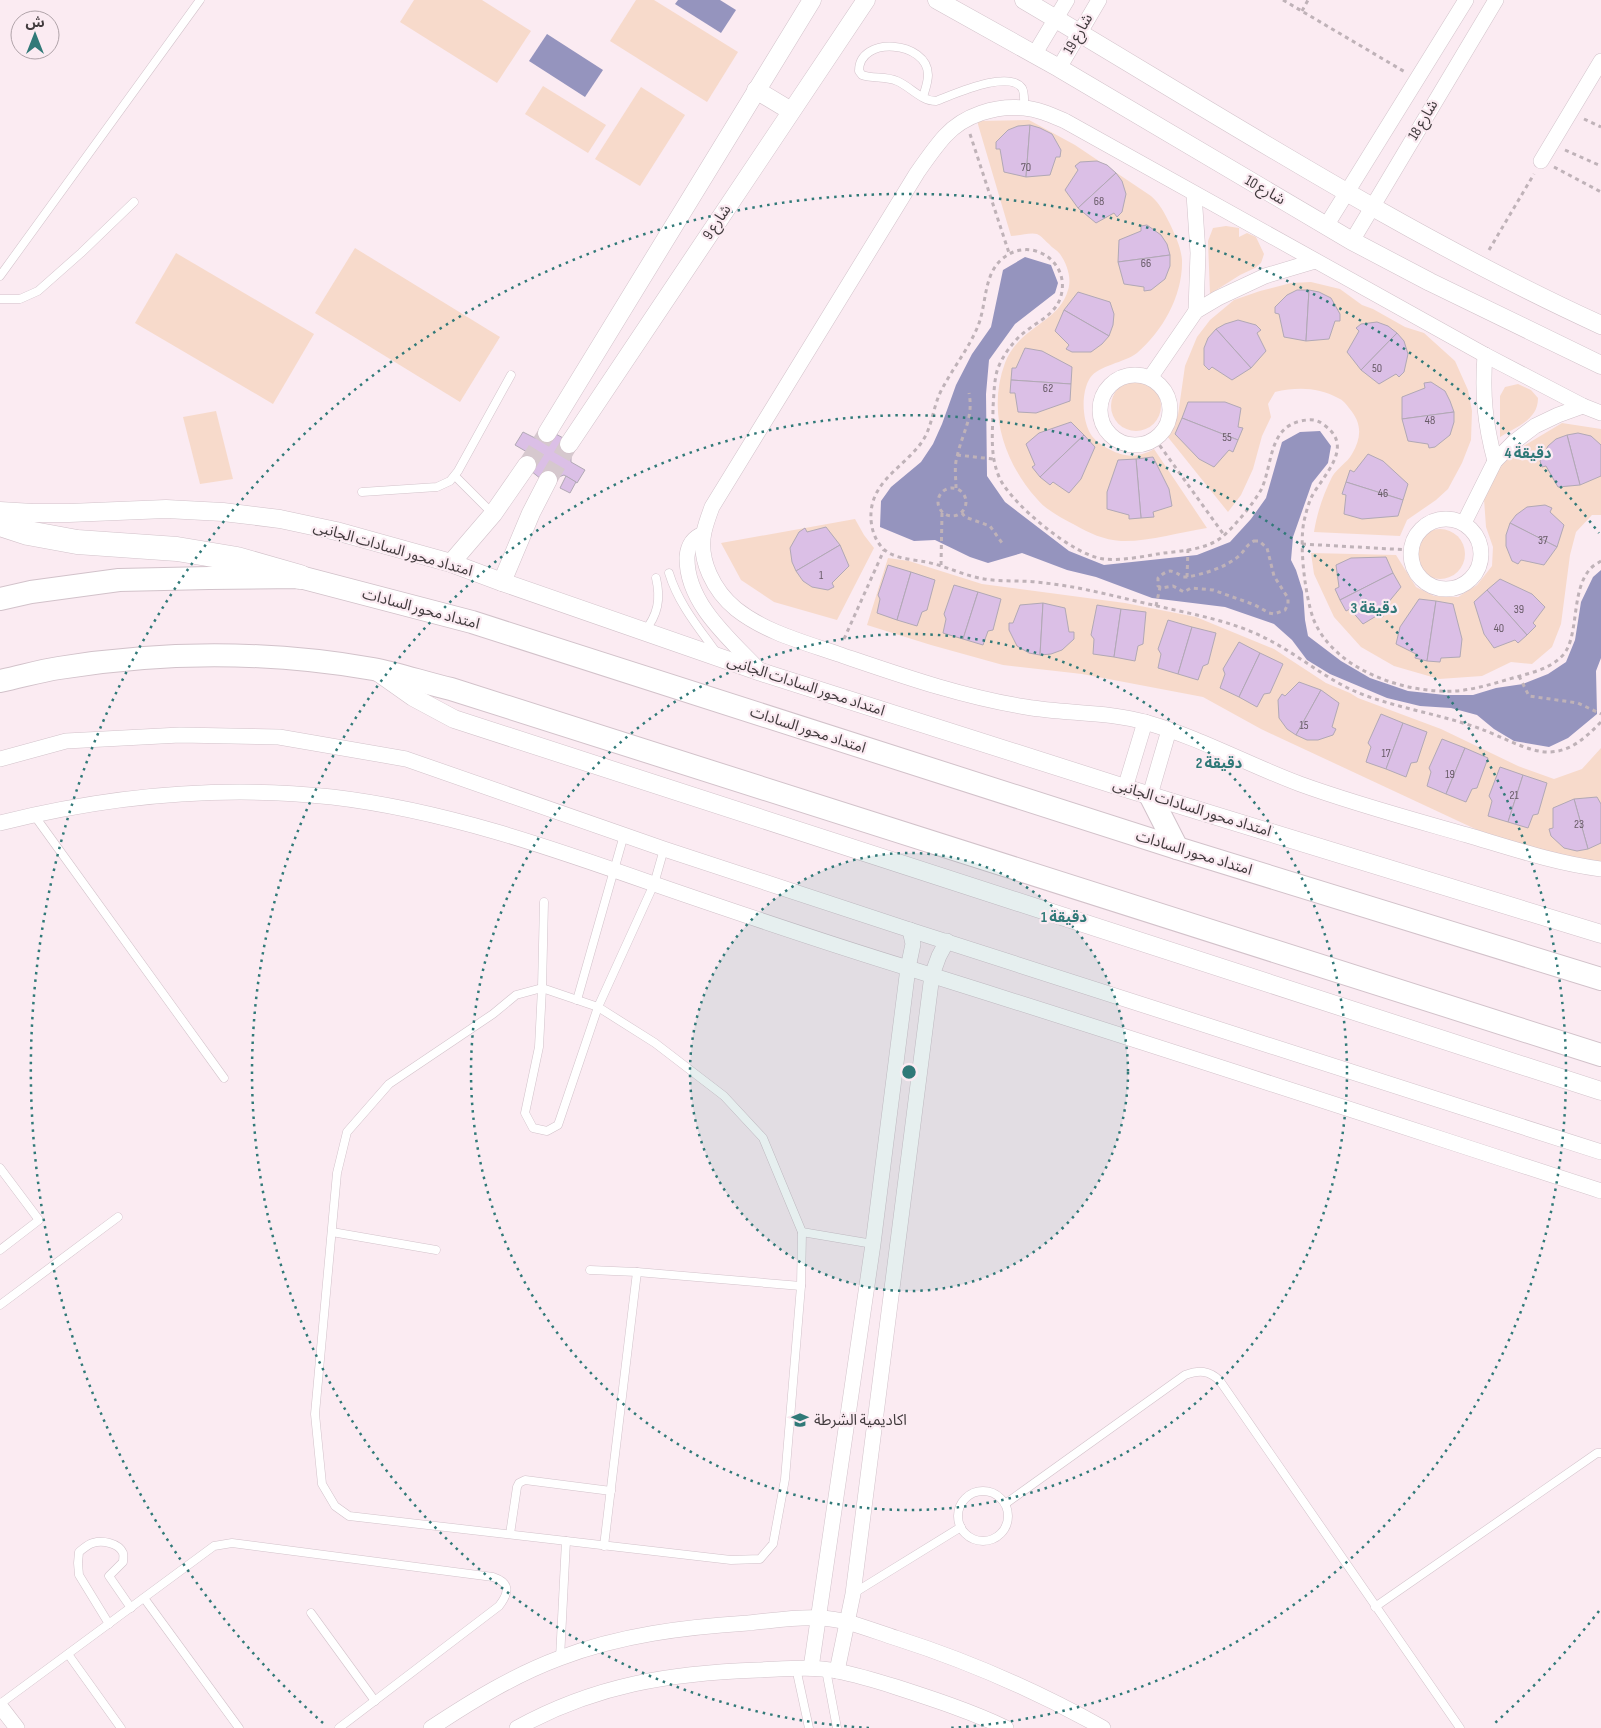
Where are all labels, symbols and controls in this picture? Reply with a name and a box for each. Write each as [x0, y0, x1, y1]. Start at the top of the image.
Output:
north arrow [10, 10, 60, 60]
street label: شارع 19 [1059, 10, 1099, 59]
text: ش [25, 14, 45, 31]
street label: شارع 18 [1404, 96, 1444, 145]
house number: 70 [1021, 160, 1031, 175]
street label: شارع 10 [1240, 171, 1289, 211]
house number: 68 [1094, 194, 1104, 209]
street label: شارع 9 [698, 201, 737, 244]
house number: 66 [1141, 256, 1151, 271]
house number: 50 [1372, 361, 1382, 376]
house number: 62 [1043, 381, 1053, 396]
house number: 48 [1425, 413, 1435, 428]
house number: 55 [1222, 430, 1232, 445]
text: 4 دقيقة [1504, 444, 1552, 463]
house number: 46 [1378, 486, 1388, 501]
street label: امتداد محور السادات الجانبى [311, 517, 475, 581]
house number: 37 [1538, 533, 1548, 548]
house number: 1 [819, 568, 824, 583]
street label: امتداد محور السادات [360, 584, 482, 634]
text: 3 دقيقة [1351, 599, 1398, 618]
house number: 39 [1514, 602, 1524, 617]
house number: 40 [1494, 621, 1504, 636]
street label: امتداد محور السادات الجانبى [725, 652, 887, 720]
street label: امتداد محور السادات [748, 702, 868, 758]
house number: 15 [1299, 718, 1309, 733]
house number: 17 [1382, 746, 1391, 761]
text: 2 دقيقة [1196, 754, 1243, 773]
house number: 19 [1445, 767, 1455, 782]
street label: امتداد محور السادات الجانبى [1110, 775, 1274, 841]
house number: 21 [1509, 788, 1519, 803]
house number: 23 [1574, 817, 1584, 832]
street label: امتداد محور السادات [1133, 826, 1255, 880]
text: 1 دقيقة [1041, 908, 1087, 927]
centre of rings [900, 1063, 918, 1081]
school or university icon: اكاديمية الشرطة [790, 1410, 810, 1430]
place label: اكاديمية الشرطة [814, 1411, 907, 1430]

